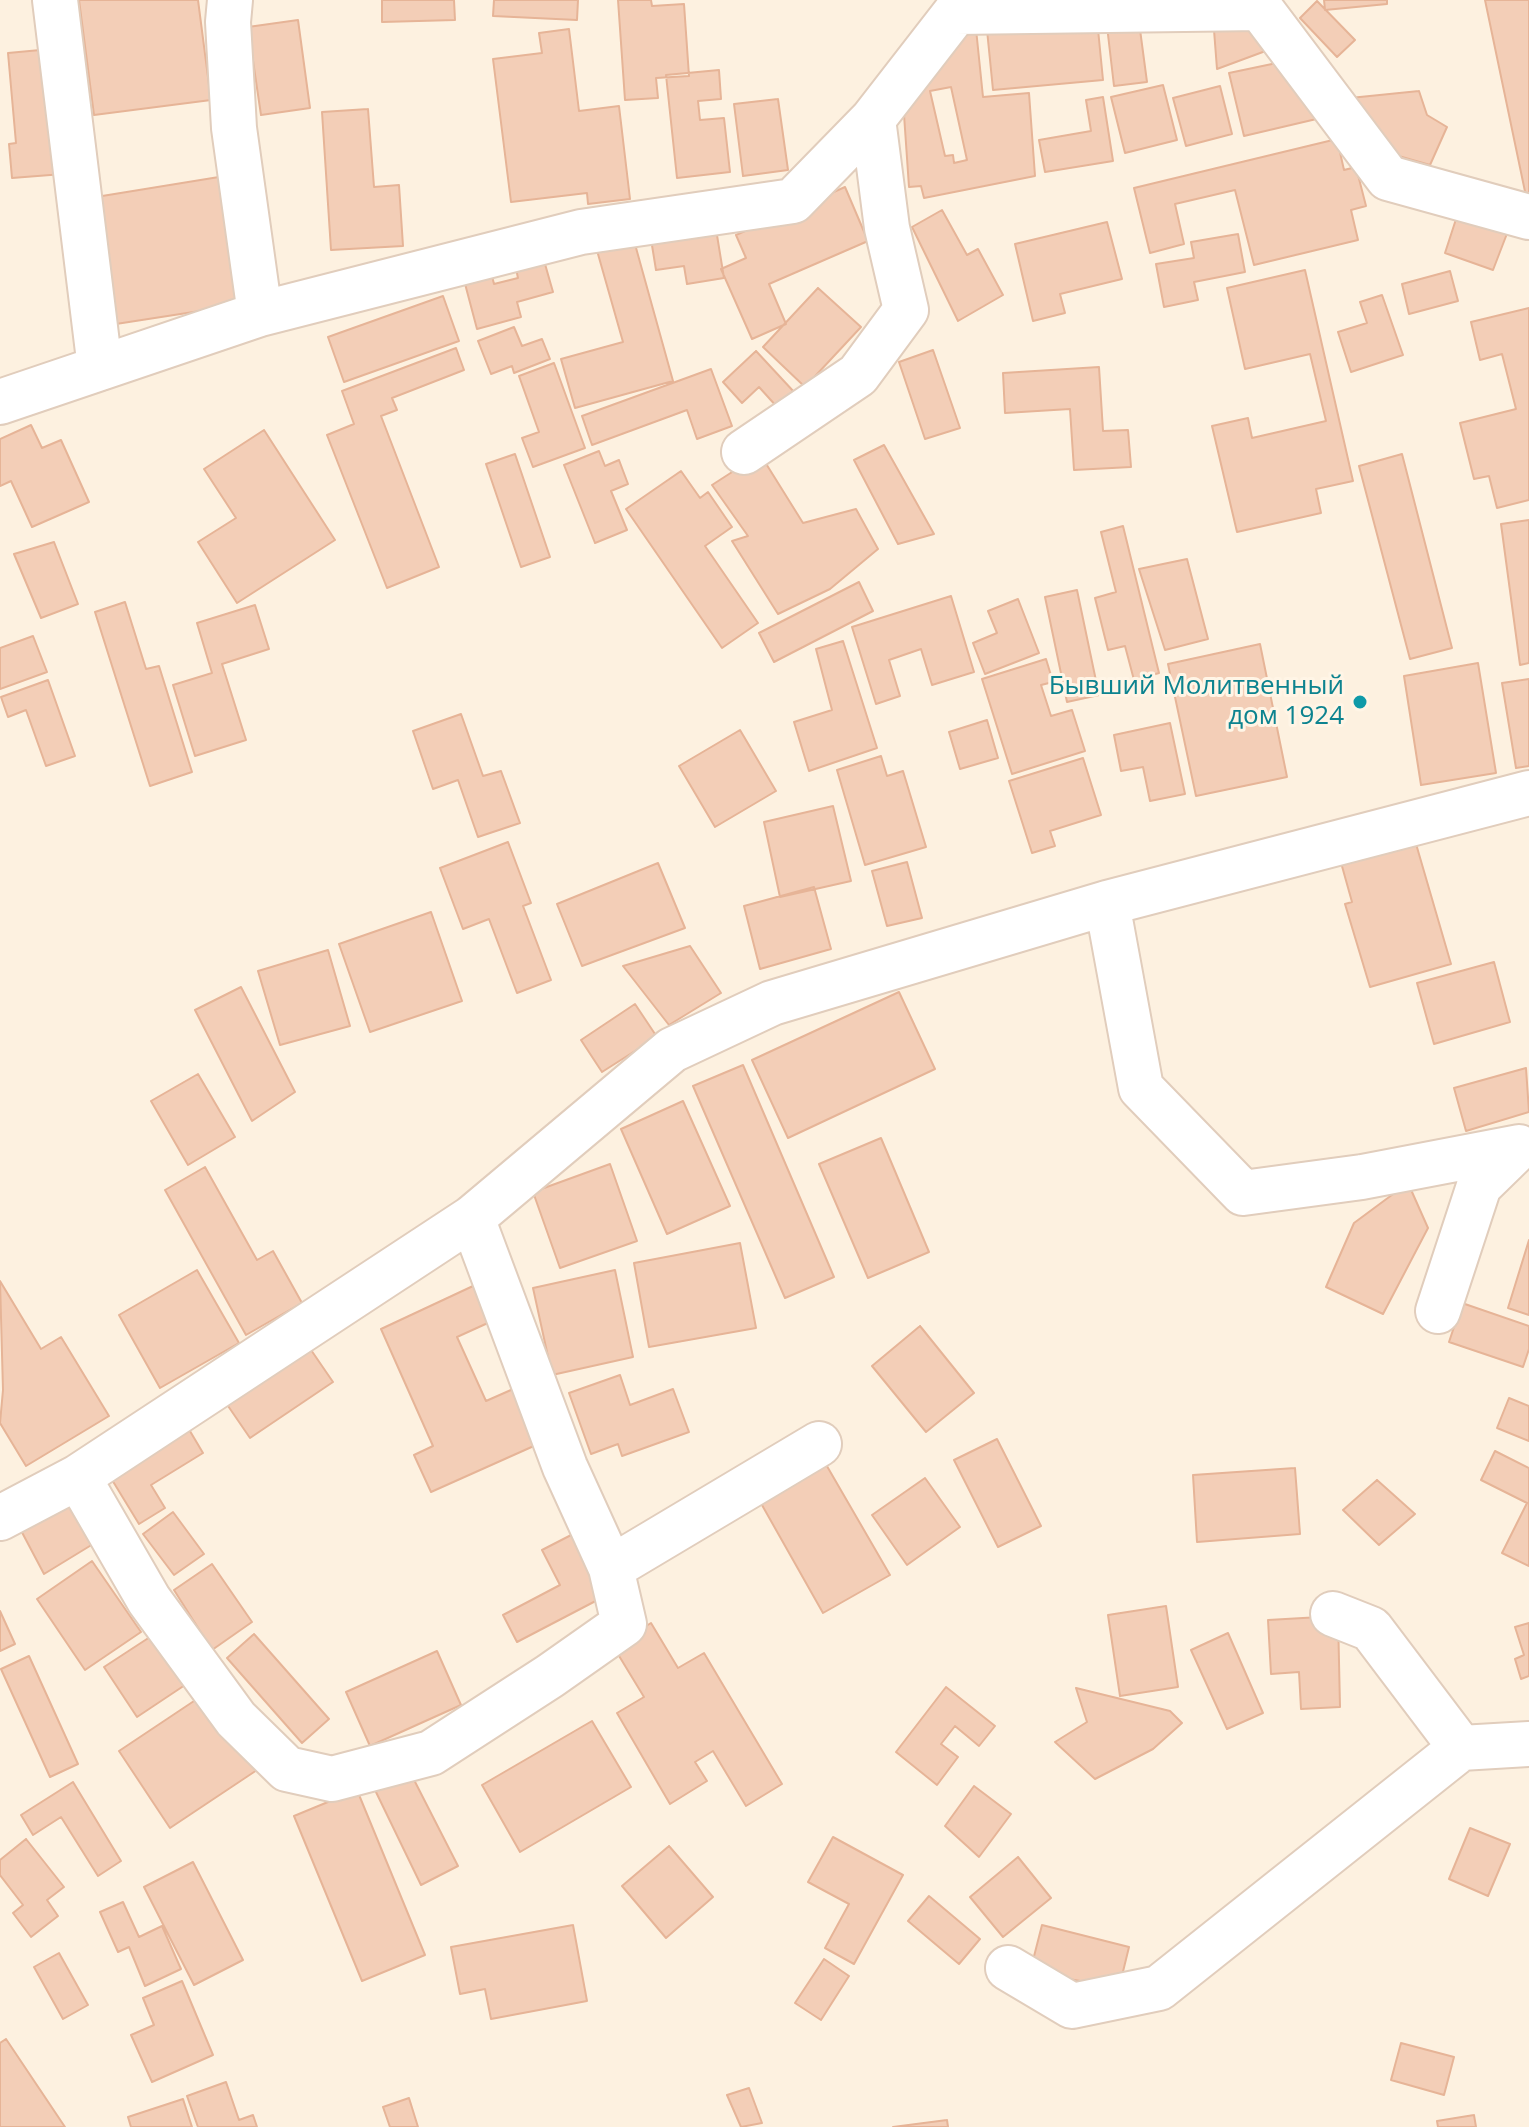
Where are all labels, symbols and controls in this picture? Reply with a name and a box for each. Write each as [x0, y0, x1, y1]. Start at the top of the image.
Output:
place label: Бывший Молитвенный дом 1924 [1049, 671, 1344, 732]
marker: Бывший Молитвенный дом 1924 [1351, 693, 1369, 711]

